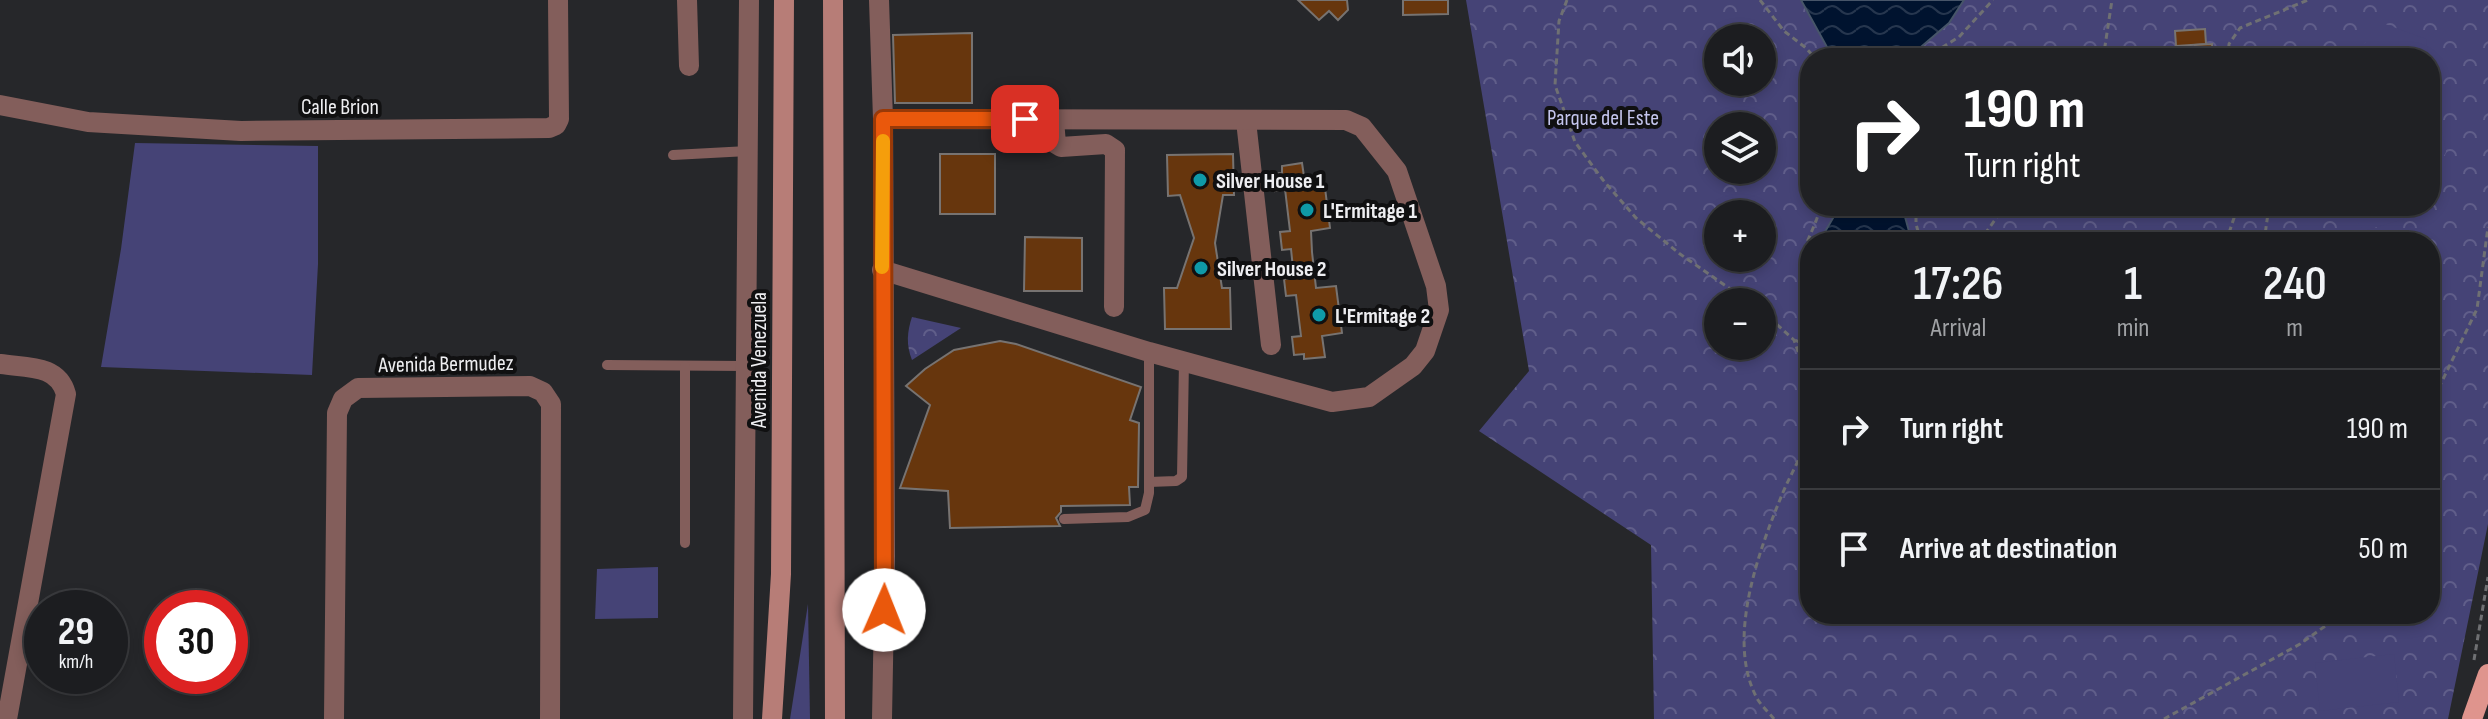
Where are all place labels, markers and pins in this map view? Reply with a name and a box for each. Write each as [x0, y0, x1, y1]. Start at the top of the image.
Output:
pin [991, 85, 1059, 153]
place label: Silver House 1 [1216, 168, 1325, 195]
marker: Silver House 1 [1191, 171, 1209, 189]
place label: L'Ermitage 1 [1323, 198, 1417, 225]
marker: L'Ermitage 1 [1298, 201, 1316, 219]
place label: Silver House 2 [1217, 256, 1326, 283]
marker: Silver House 2 [1192, 259, 1210, 277]
place label: L'Ermitage 2 [1335, 303, 1430, 330]
marker: L'Ermitage 2 [1310, 306, 1328, 324]

